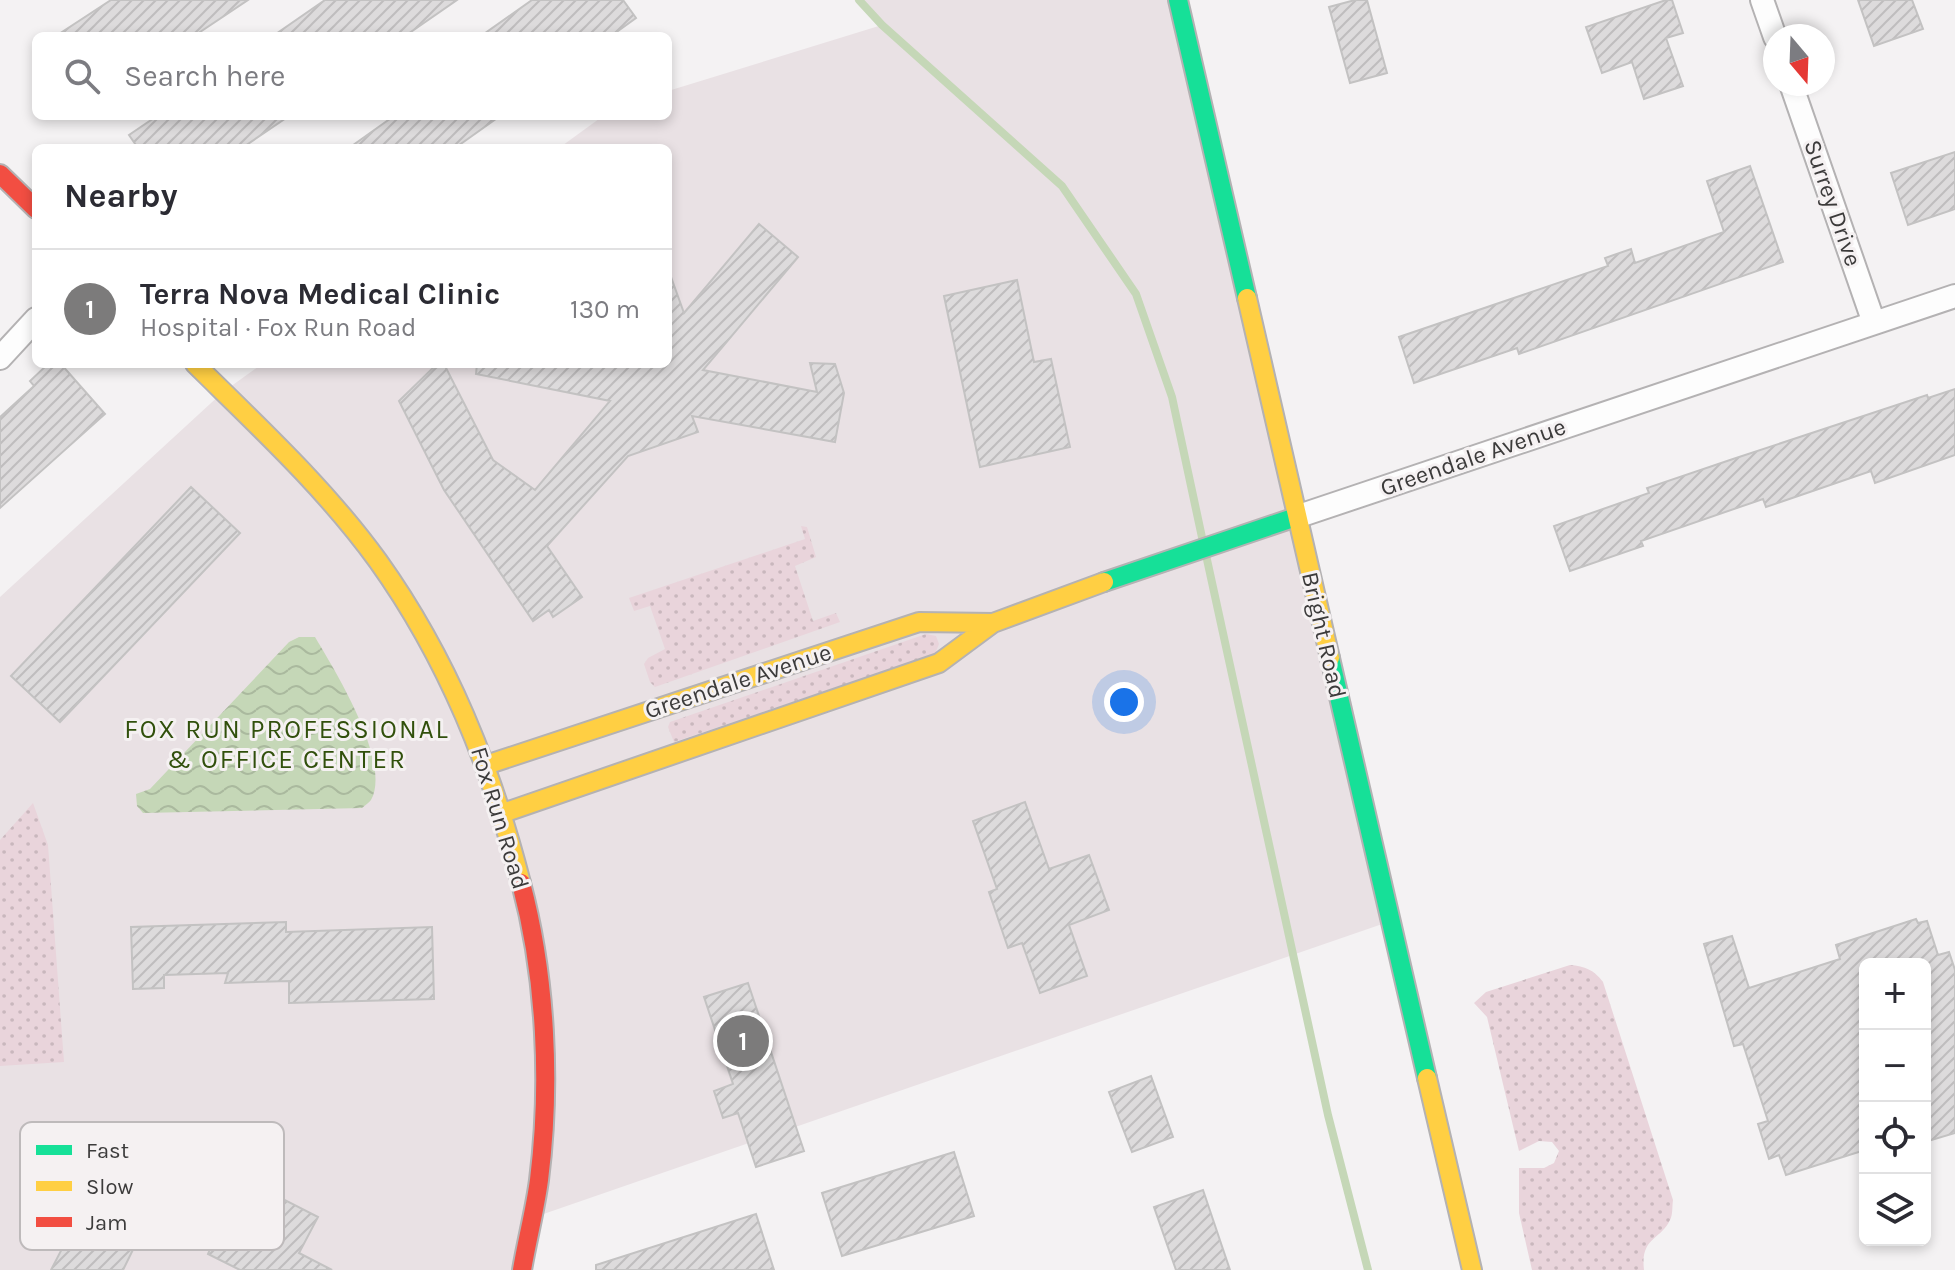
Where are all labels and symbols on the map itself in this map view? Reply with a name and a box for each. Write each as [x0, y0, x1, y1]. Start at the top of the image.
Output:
north arrow [1763, 24, 1835, 96]
street label: Surrey Drive [1798, 136, 1868, 270]
street label: Greendale Avenue [1377, 412, 1569, 502]
street label: Bright Road [1296, 569, 1352, 701]
street label: Greendale Avenue [641, 638, 835, 724]
your location [1104, 682, 1144, 722]
district label: FOX RUN PROFESSIONAL & OFFICE CENTER [124, 714, 450, 775]
street label: Fox Run Road [465, 743, 535, 893]
pin: 1 [717, 1011, 769, 1071]
legend [20, 1122, 284, 1250]
text: Fast [86, 1138, 129, 1164]
text: Slow [86, 1174, 133, 1200]
text: Jam [86, 1210, 128, 1236]

